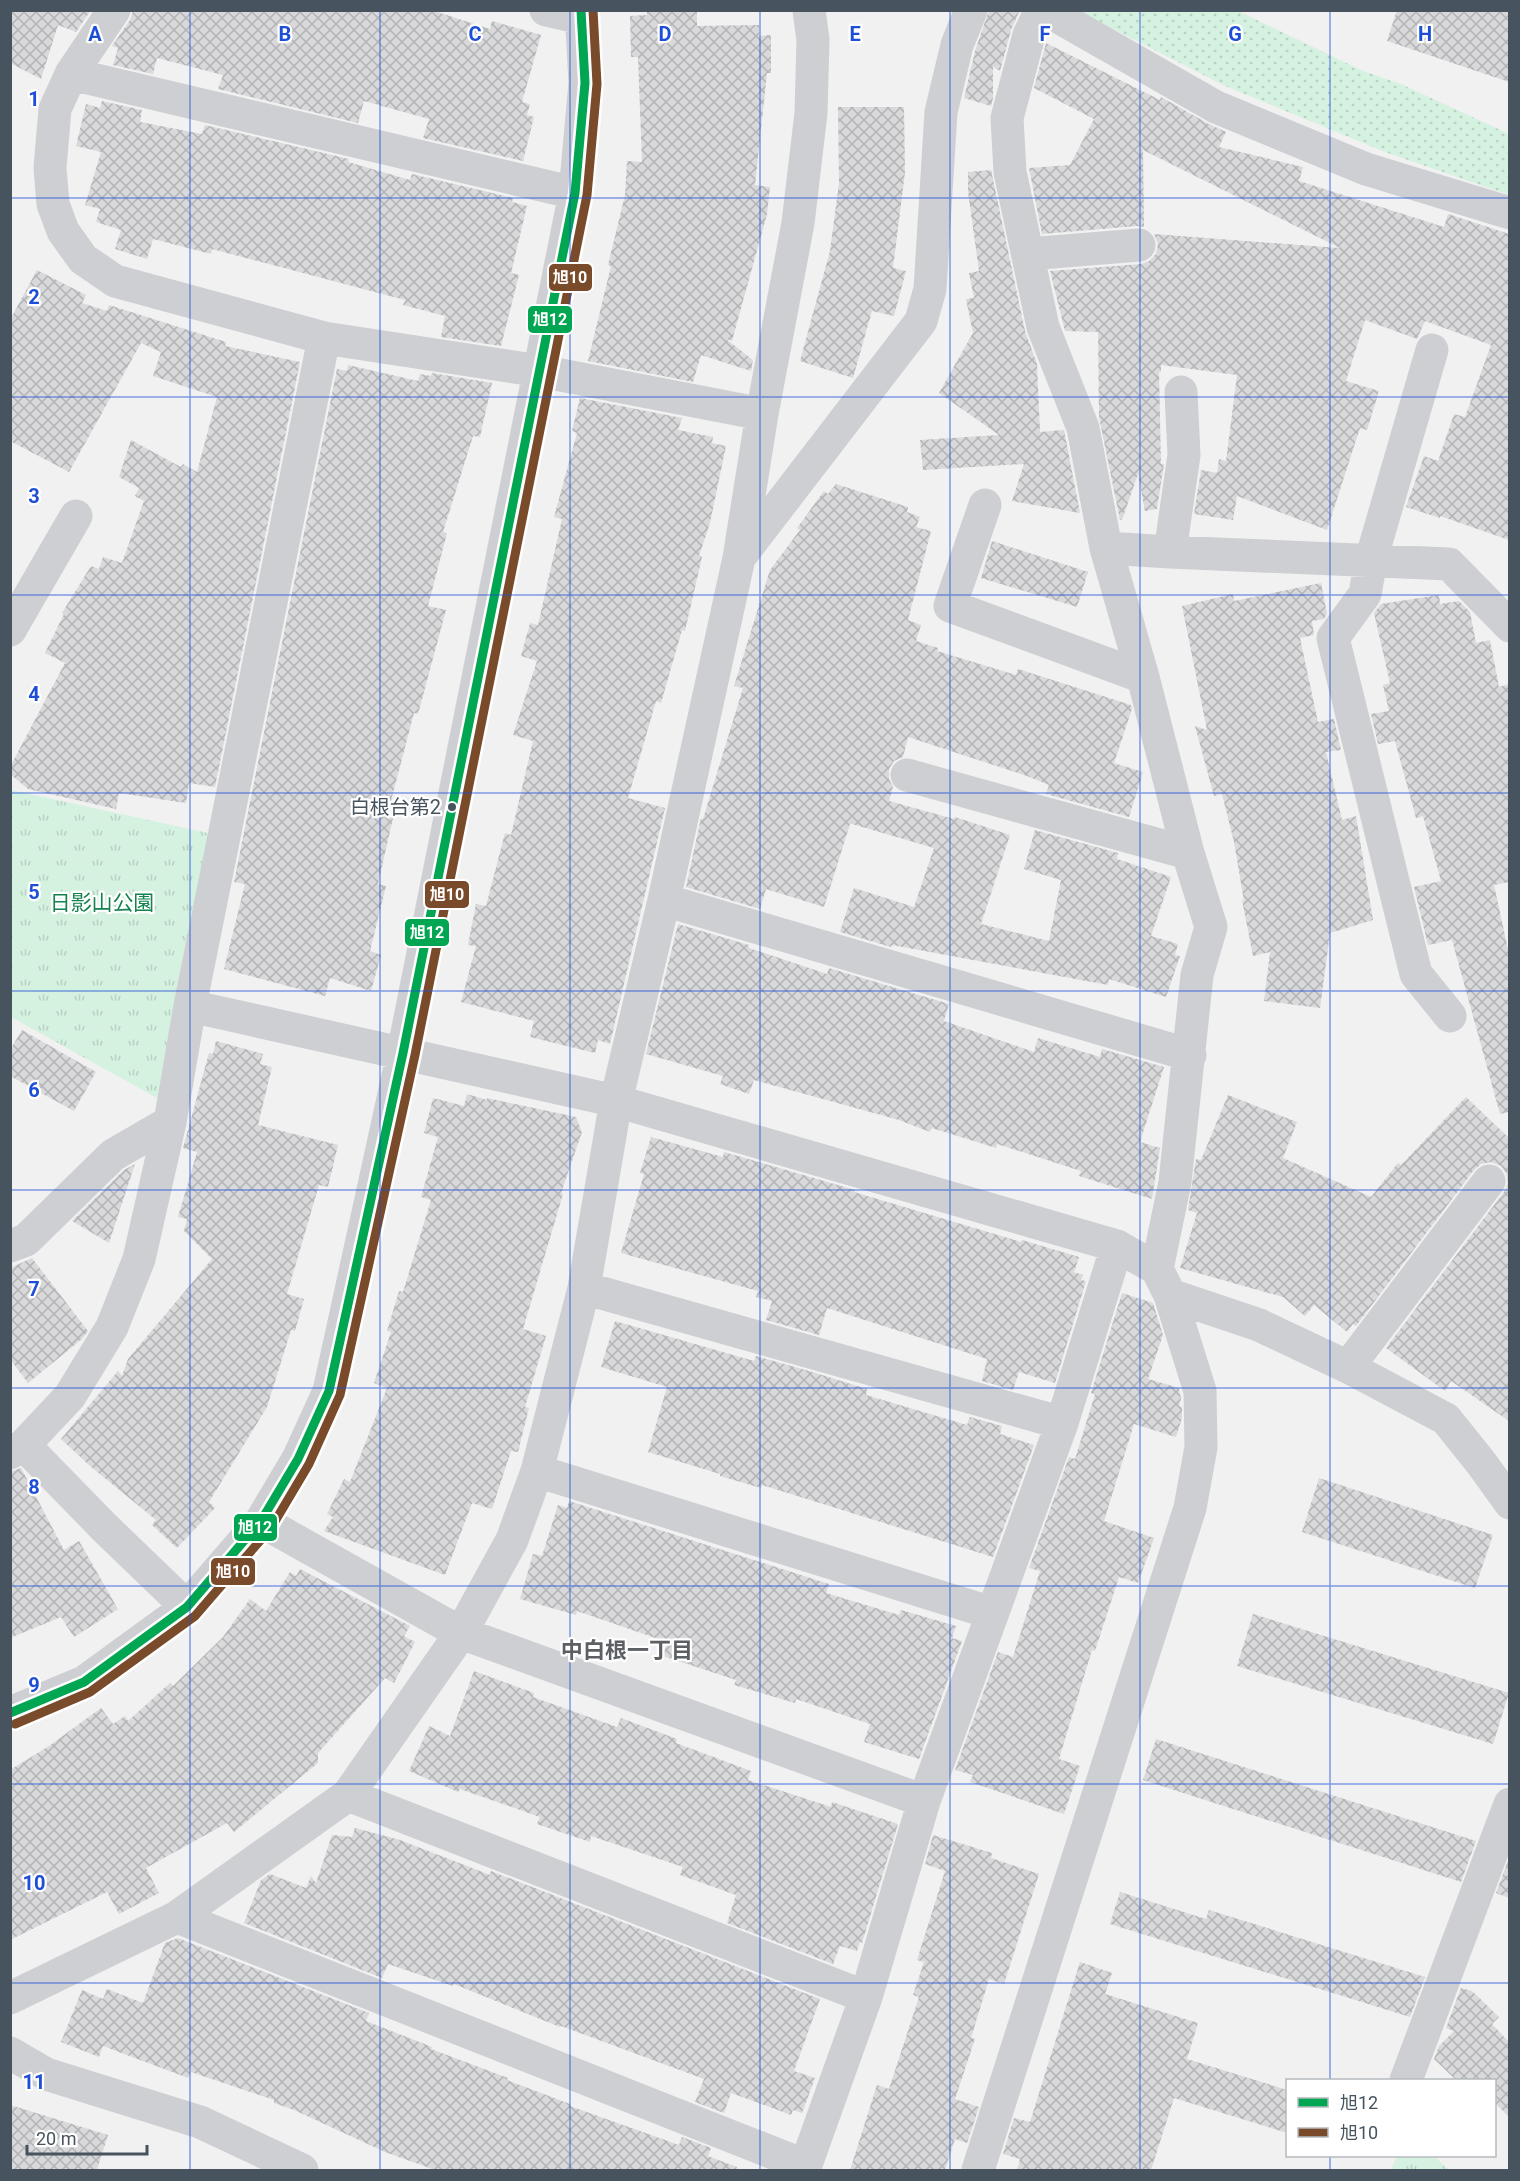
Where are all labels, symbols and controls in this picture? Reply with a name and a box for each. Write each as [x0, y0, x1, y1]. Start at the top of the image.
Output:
text: A [88, 22, 102, 46]
text: B [279, 22, 291, 46]
text: C [468, 22, 482, 46]
text: D [659, 22, 672, 46]
text: E [849, 22, 861, 46]
text: F [1040, 22, 1051, 46]
text: G [1228, 22, 1242, 46]
text: H [1418, 22, 1432, 46]
text: 1 [28, 87, 40, 111]
line badge: 旭10 [548, 263, 593, 292]
text: 旭10 [553, 268, 587, 287]
text: 2 [28, 285, 40, 309]
line badge: 旭12 [527, 305, 573, 334]
text: 旭12 [533, 310, 567, 329]
text: 3 [28, 484, 40, 508]
text: 4 [28, 682, 40, 706]
place label: 白根台第2 [350, 795, 441, 819]
marker: 白根台第2 [446, 801, 458, 813]
text: 5 [28, 880, 40, 904]
line badge: 旭10 [424, 880, 470, 909]
text: 旭10 [430, 885, 464, 904]
park label: 日影山公園 [50, 891, 155, 915]
line badge: 旭12 [404, 918, 450, 947]
text: 旭12 [410, 923, 444, 942]
text: 6 [28, 1078, 40, 1102]
text: 7 [28, 1277, 40, 1301]
text: 8 [28, 1475, 40, 1499]
line badge: 旭12 [233, 1513, 278, 1542]
text: 旭12 [238, 1518, 272, 1537]
line badge: 旭10 [210, 1557, 256, 1586]
text: 旭10 [216, 1562, 250, 1581]
district label: 中白根一丁目 [561, 1638, 693, 1663]
text: 9 [28, 1673, 40, 1697]
text: 10 [23, 1871, 45, 1895]
text: 11 [23, 2070, 45, 2094]
legend [1286, 2079, 1496, 2157]
text: 旭12 [1340, 2092, 1378, 2113]
scale bar [27, 2118, 147, 2156]
text: 旭10 [1340, 2122, 1378, 2143]
text: 20 m [36, 2128, 76, 2149]

